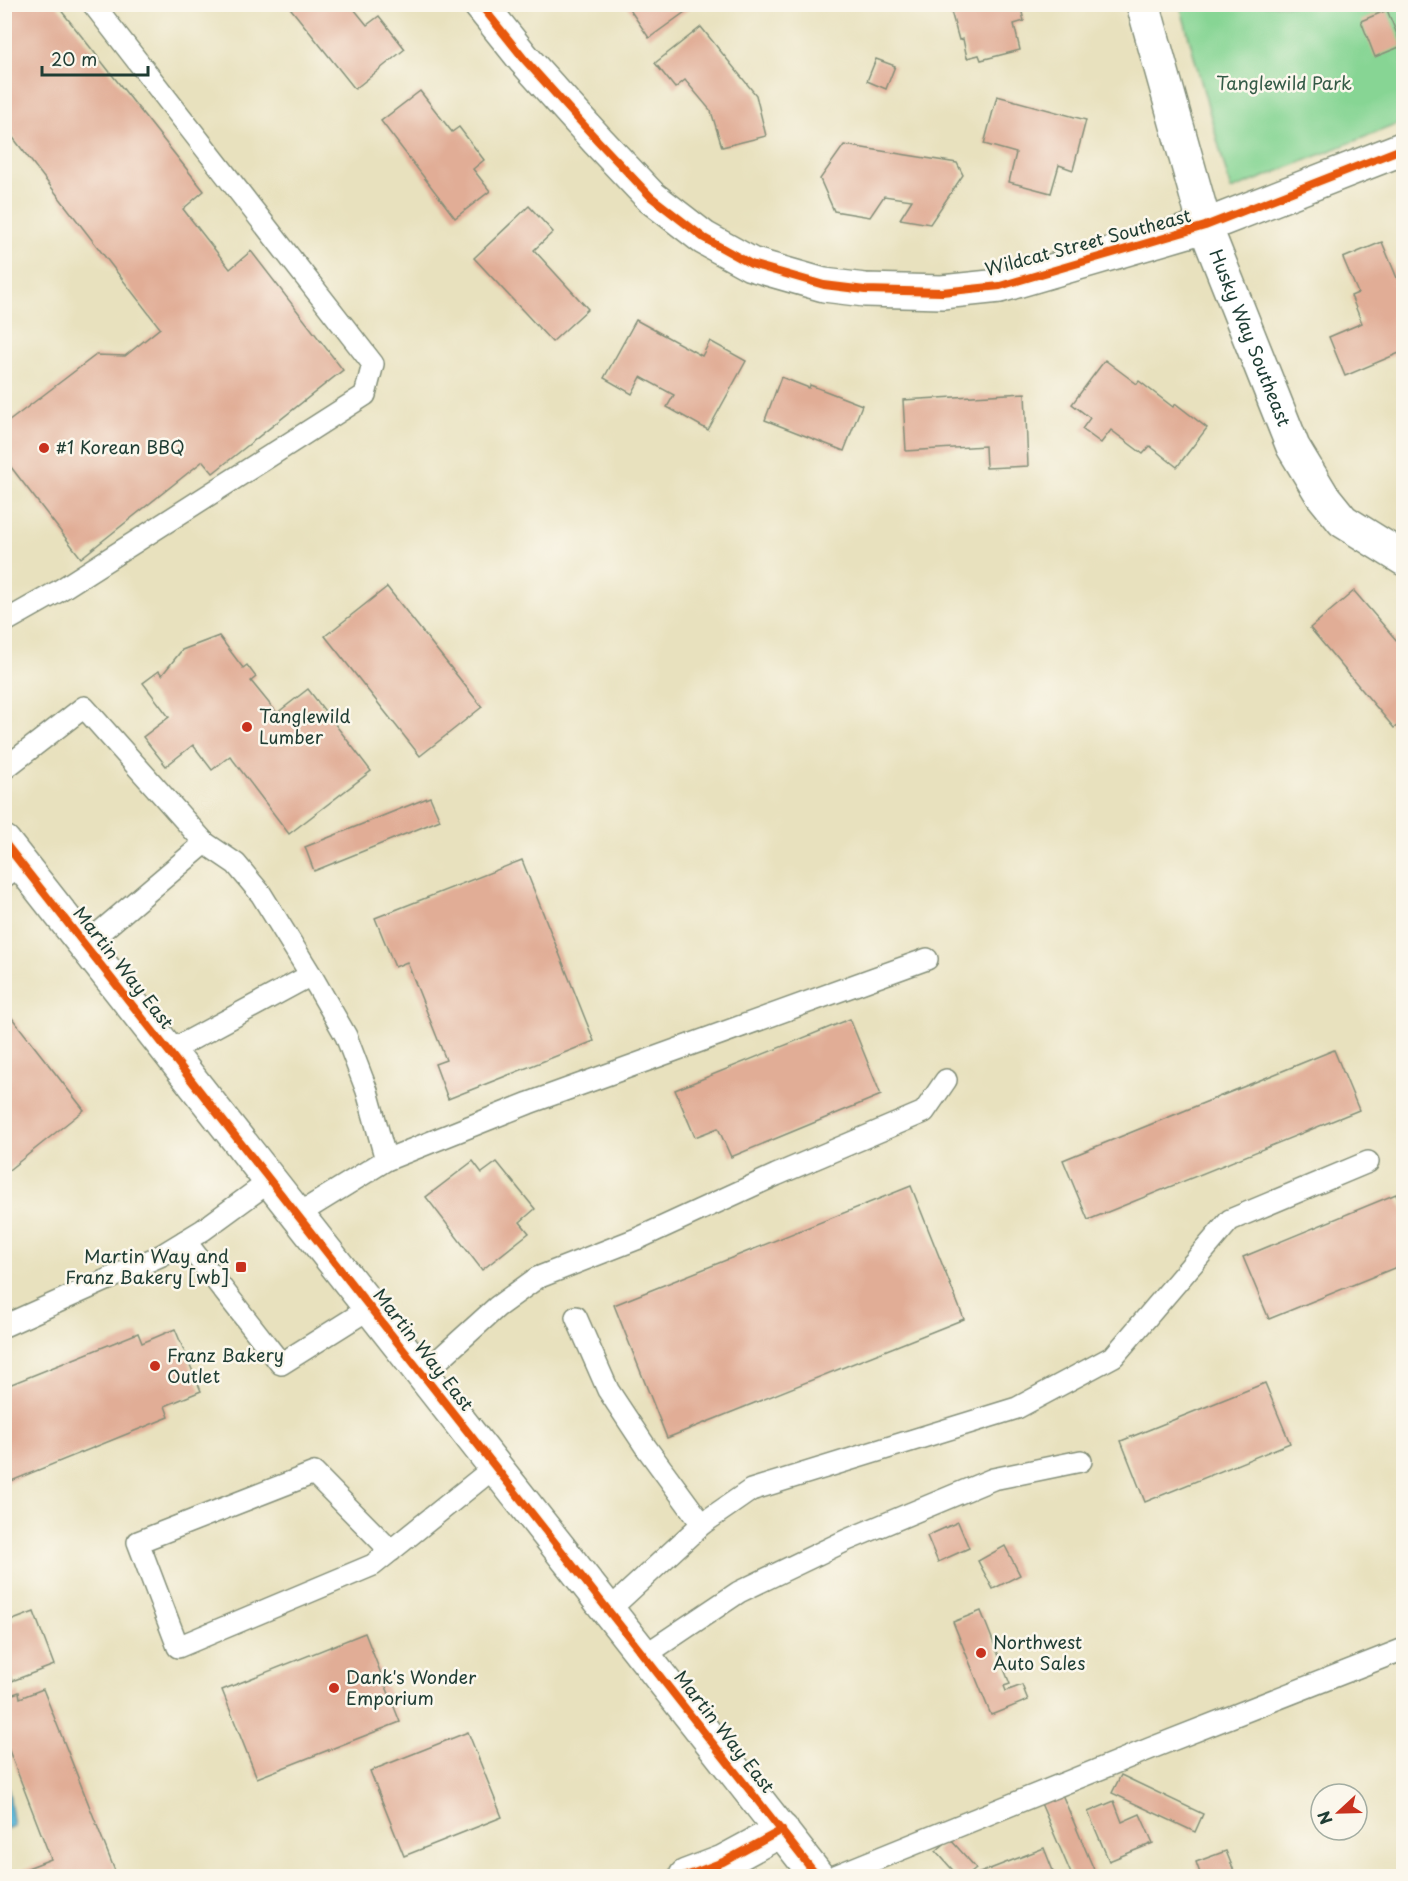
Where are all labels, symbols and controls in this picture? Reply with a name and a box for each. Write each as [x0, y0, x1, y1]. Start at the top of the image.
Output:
scale bar [42, 39, 148, 77]
text: 20 m [51, 45, 97, 72]
park label: Tanglewild Park [1216, 69, 1352, 96]
street label: Wildcat Street Southeast [981, 201, 1194, 282]
street label: Husky Way Southeast [1204, 245, 1298, 430]
place label: #1 Korean BBQ [56, 433, 185, 460]
marker: #1 Korean BBQ [37, 441, 51, 455]
place label: Tanglewild Lumber [259, 702, 350, 750]
marker: Tanglewild Lumber [240, 720, 254, 734]
street label: Martin Way East [68, 900, 181, 1034]
place label: Martin Way and Franz Bakery [wb] [65, 1242, 229, 1290]
marker: Martin Way and Franz Bakery [wb] [234, 1260, 248, 1274]
street label: Martin Way East [368, 1282, 481, 1416]
place label: Franz Bakery Outlet [167, 1341, 284, 1389]
marker: Franz Bakery Outlet [148, 1359, 162, 1373]
place label: Northwest Auto Sales [993, 1628, 1085, 1676]
marker: Northwest Auto Sales [974, 1646, 988, 1660]
place label: Dank's Wonder Emporium [346, 1663, 477, 1711]
street label: Martin Way East [669, 1664, 782, 1798]
marker: Dank's Wonder Emporium [327, 1681, 341, 1695]
north arrow [1309, 1782, 1369, 1842]
text: N [1311, 1808, 1338, 1828]

